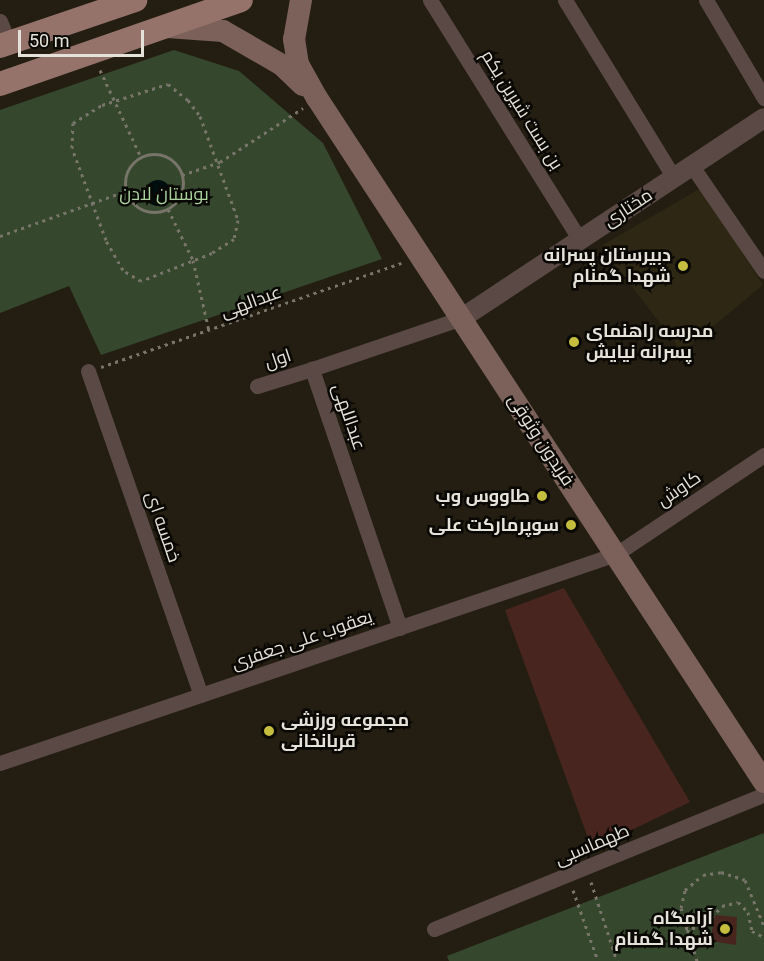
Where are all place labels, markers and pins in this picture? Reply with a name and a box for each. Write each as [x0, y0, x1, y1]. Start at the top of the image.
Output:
place label: دبیرستان پسرانه شهدا گمنام [544, 245, 671, 288]
marker: دبیرستان پسرانه شهدا گمنام [676, 259, 690, 273]
place label: مدرسه راهنمای پسرانه نیایش [586, 321, 713, 364]
marker: مدرسه راهنمای پسرانه نیایش [567, 335, 581, 349]
place label: طاووس وب [436, 485, 530, 507]
marker: طاووس وب [535, 489, 549, 503]
place label: سوپرمارکت علی [429, 514, 559, 536]
marker: سوپرمارکت علی [564, 518, 578, 532]
place label: مجموعه ورزشی قربانخانی [281, 710, 409, 752]
marker: مجموعه ورزشی قربانخانی [262, 724, 276, 738]
place label: آرامگاه شهدا گمنام [614, 908, 713, 950]
marker: آرامگاه شهدا گمنام [718, 922, 732, 936]

